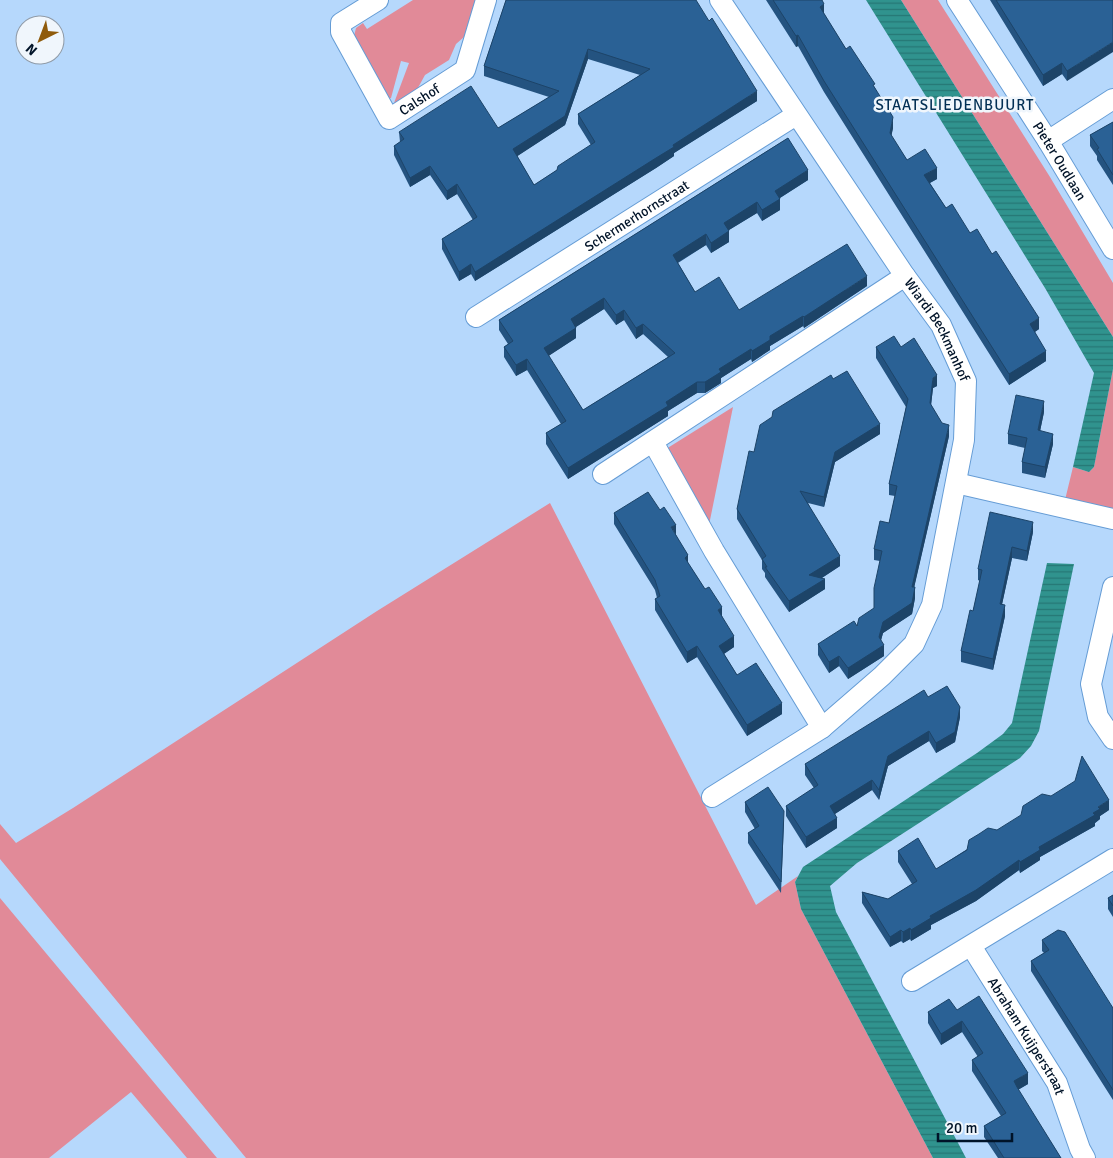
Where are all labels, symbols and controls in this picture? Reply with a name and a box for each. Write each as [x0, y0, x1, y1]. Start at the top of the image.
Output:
north arrow [15, 15, 65, 65]
text: N [22, 40, 41, 59]
street label: Calshof [396, 80, 444, 119]
district label: STAATSLIEDENBUURT [876, 96, 1034, 114]
street label: Pieter Oudlaan [1029, 119, 1090, 204]
street label: Schermerhornstraat [582, 177, 692, 255]
street label: Wiardi Beckmanhof [900, 275, 973, 385]
street label: Abraham Kuijperstraat [984, 974, 1068, 1097]
scale bar [938, 1110, 1012, 1142]
text: 20 m [946, 1119, 977, 1137]

